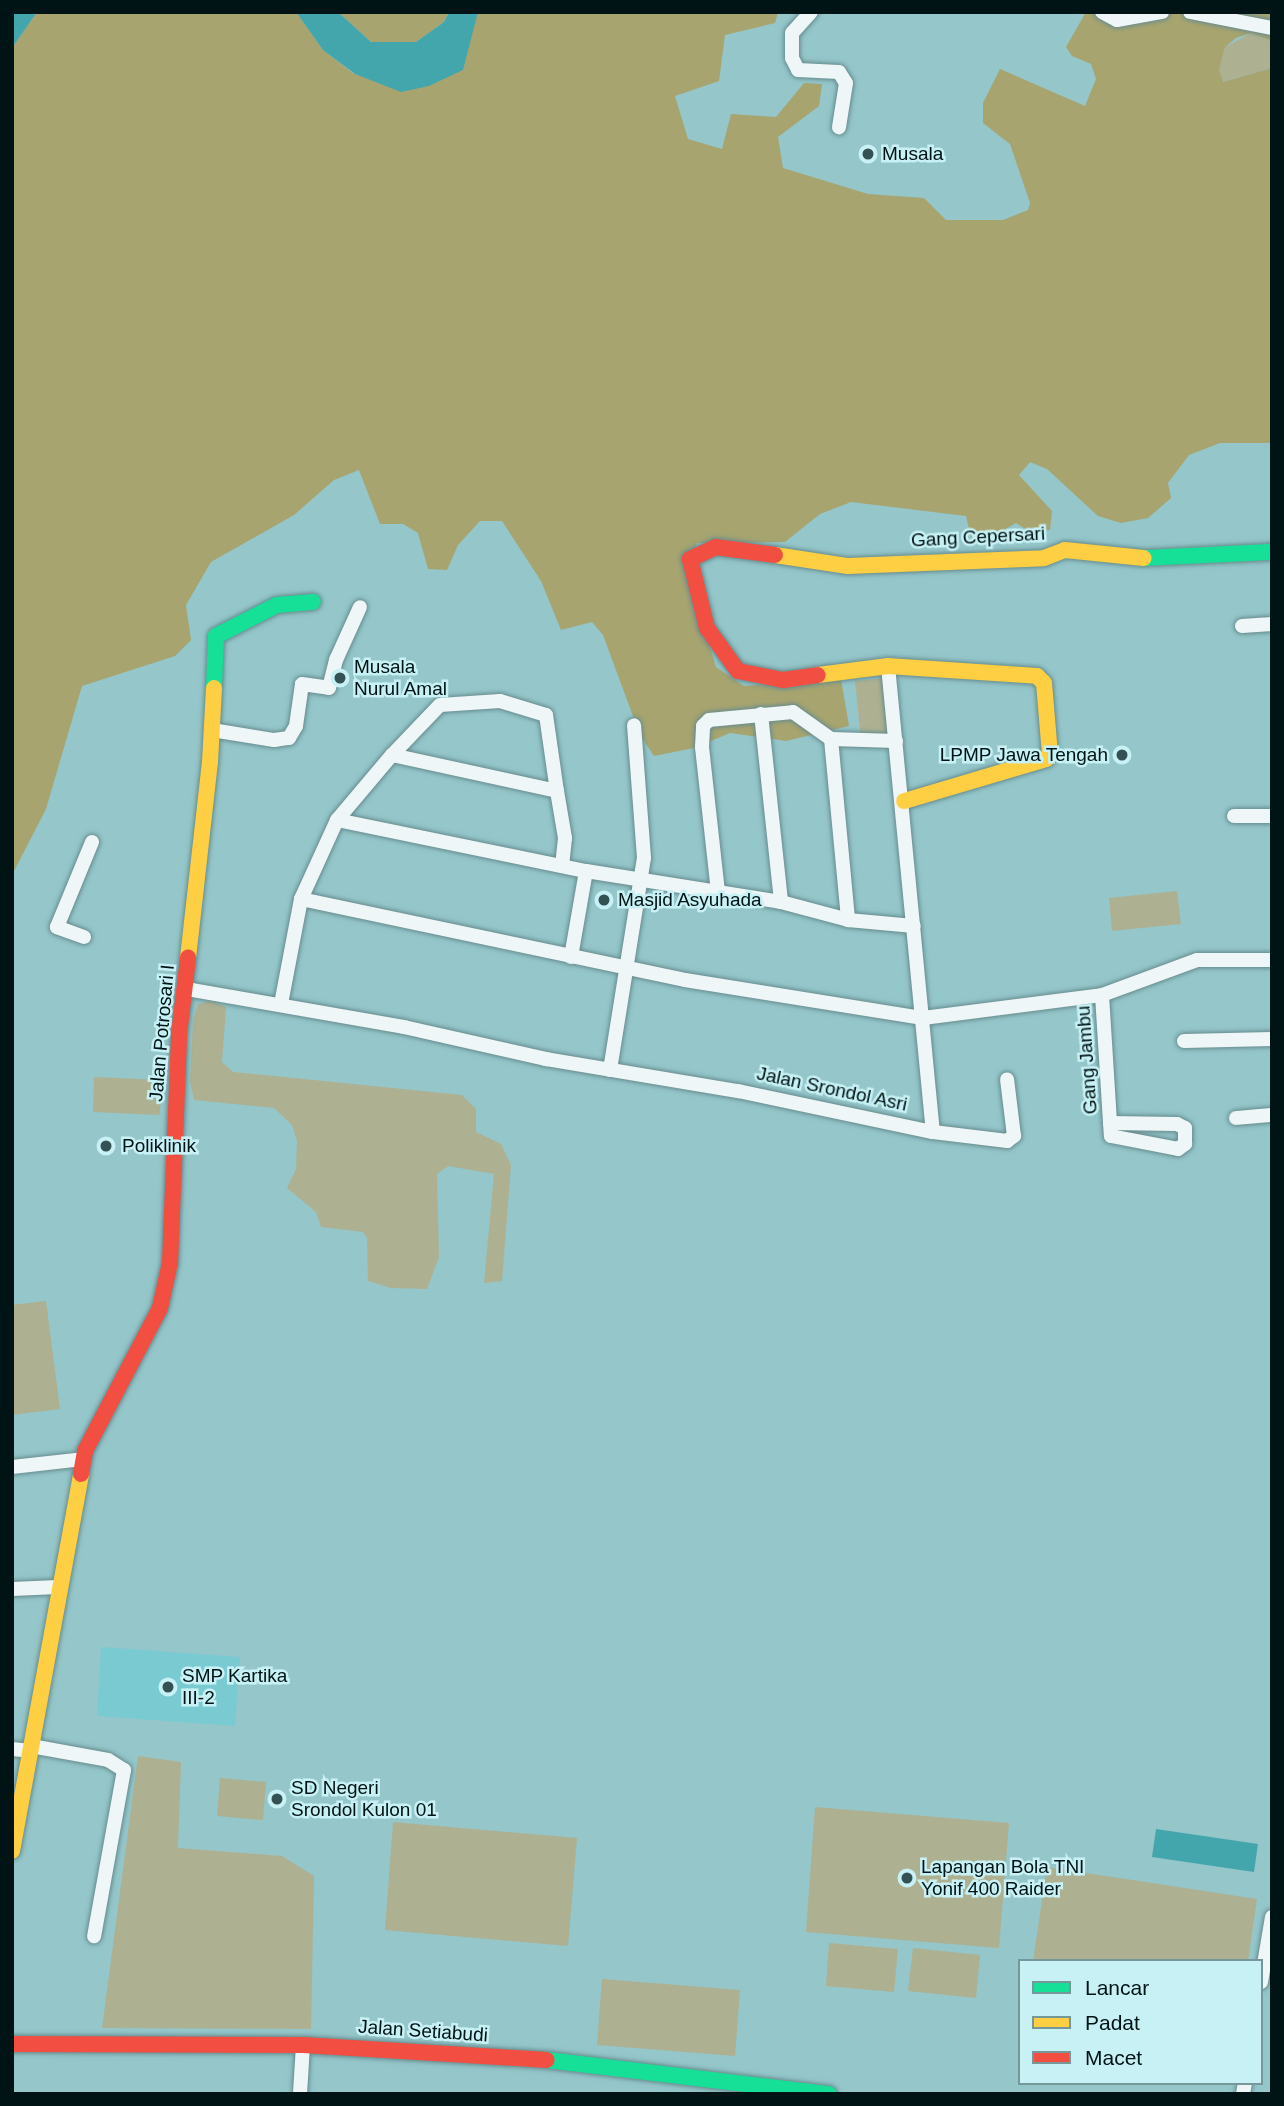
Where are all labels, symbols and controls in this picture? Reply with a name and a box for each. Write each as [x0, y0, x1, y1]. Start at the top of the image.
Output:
place label: Musala [882, 143, 943, 165]
marker: Musala [860, 146, 876, 162]
street label: Gang Cepersari [910, 522, 1046, 552]
place label: Musala Nurul Amal [354, 656, 448, 700]
marker: Musala Nurul Amal [332, 670, 348, 686]
place label: LPMP Jawa Tengah [939, 744, 1108, 766]
marker: LPMP Jawa Tengah [1114, 747, 1130, 763]
place label: Masjid Asyuhada [618, 889, 763, 911]
marker: Masjid Asyuhada [596, 892, 612, 908]
street label: Jalan Potrosari I [145, 964, 179, 1102]
street label: Gang Jambu [1072, 1005, 1102, 1115]
street label: Jalan Srondol Asri [754, 1062, 910, 1116]
place label: Poliklinik [122, 1135, 196, 1157]
marker: Poliklinik [96, 1136, 116, 1156]
place label: SMP Kartika III-2 [182, 1665, 288, 1709]
marker: SMP Kartika III-2 [160, 1679, 176, 1695]
place label: SD Negeri Srondol Kulon 01 [291, 1777, 437, 1821]
marker: SD Negeri Srondol Kulon 01 [269, 1791, 285, 1807]
place label: Lapangan Bola TNI Yonif 400 Raider [921, 1856, 1085, 1900]
marker: Lapangan Bola TNI Yonif 400 Raider [899, 1870, 915, 1886]
legend [1018, 1959, 1263, 2085]
text: Lancar [1085, 1976, 1149, 1999]
text: Padat [1085, 2011, 1140, 2034]
street label: Jalan Setiabudi [357, 2015, 489, 2047]
text: Macet [1085, 2046, 1142, 2069]

